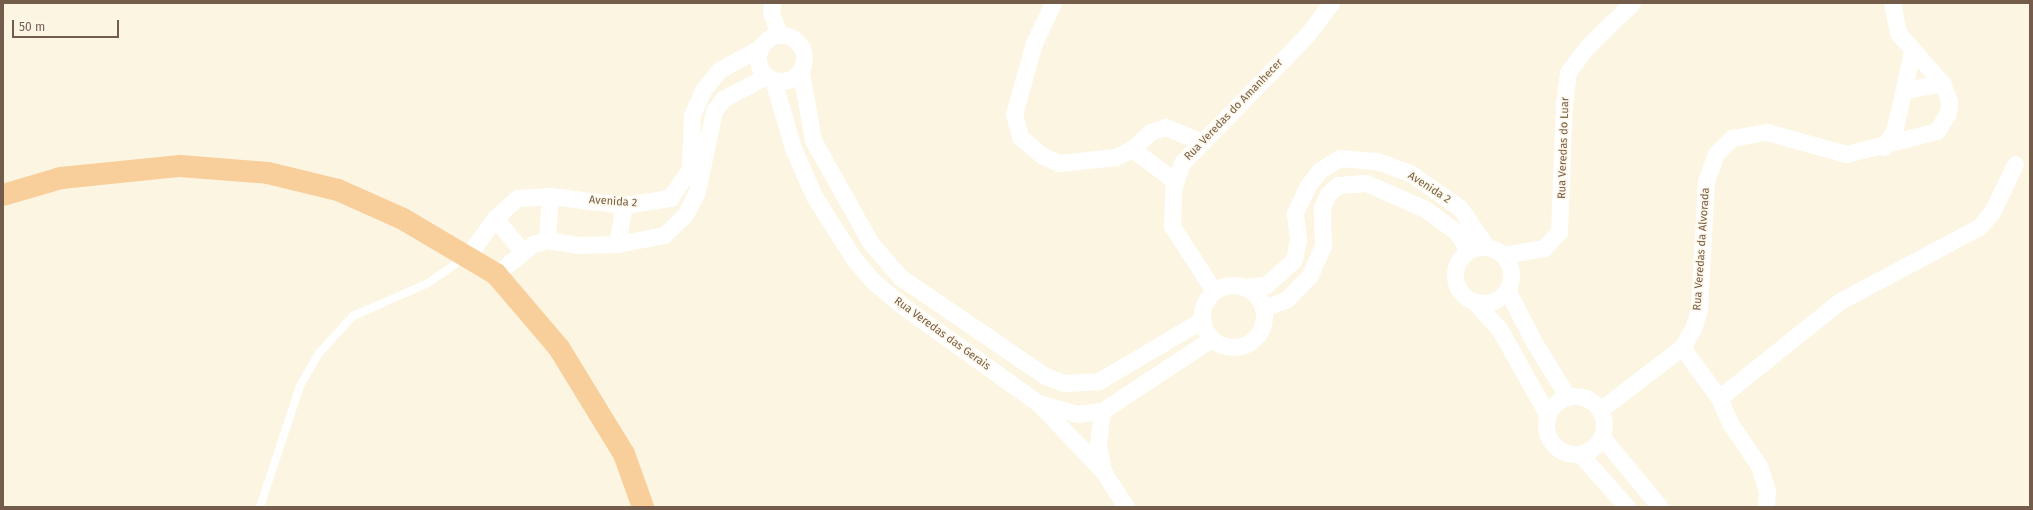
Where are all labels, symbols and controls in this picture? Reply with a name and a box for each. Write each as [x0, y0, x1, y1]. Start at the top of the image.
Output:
scale bar [14, 12, 121, 38]
text: 50 m [19, 20, 45, 34]
street label: Rua Veredas do Amanhecer [1182, 56, 1286, 164]
street label: Rua Veredas do Luar [1556, 97, 1572, 199]
street label: Avenida 2 [1405, 169, 1453, 207]
street label: Rua Veredas da Alvorada [1691, 187, 1713, 311]
street label: Avenida 2 [589, 194, 637, 210]
street label: Rua Veredas das Gerais [891, 295, 993, 373]

